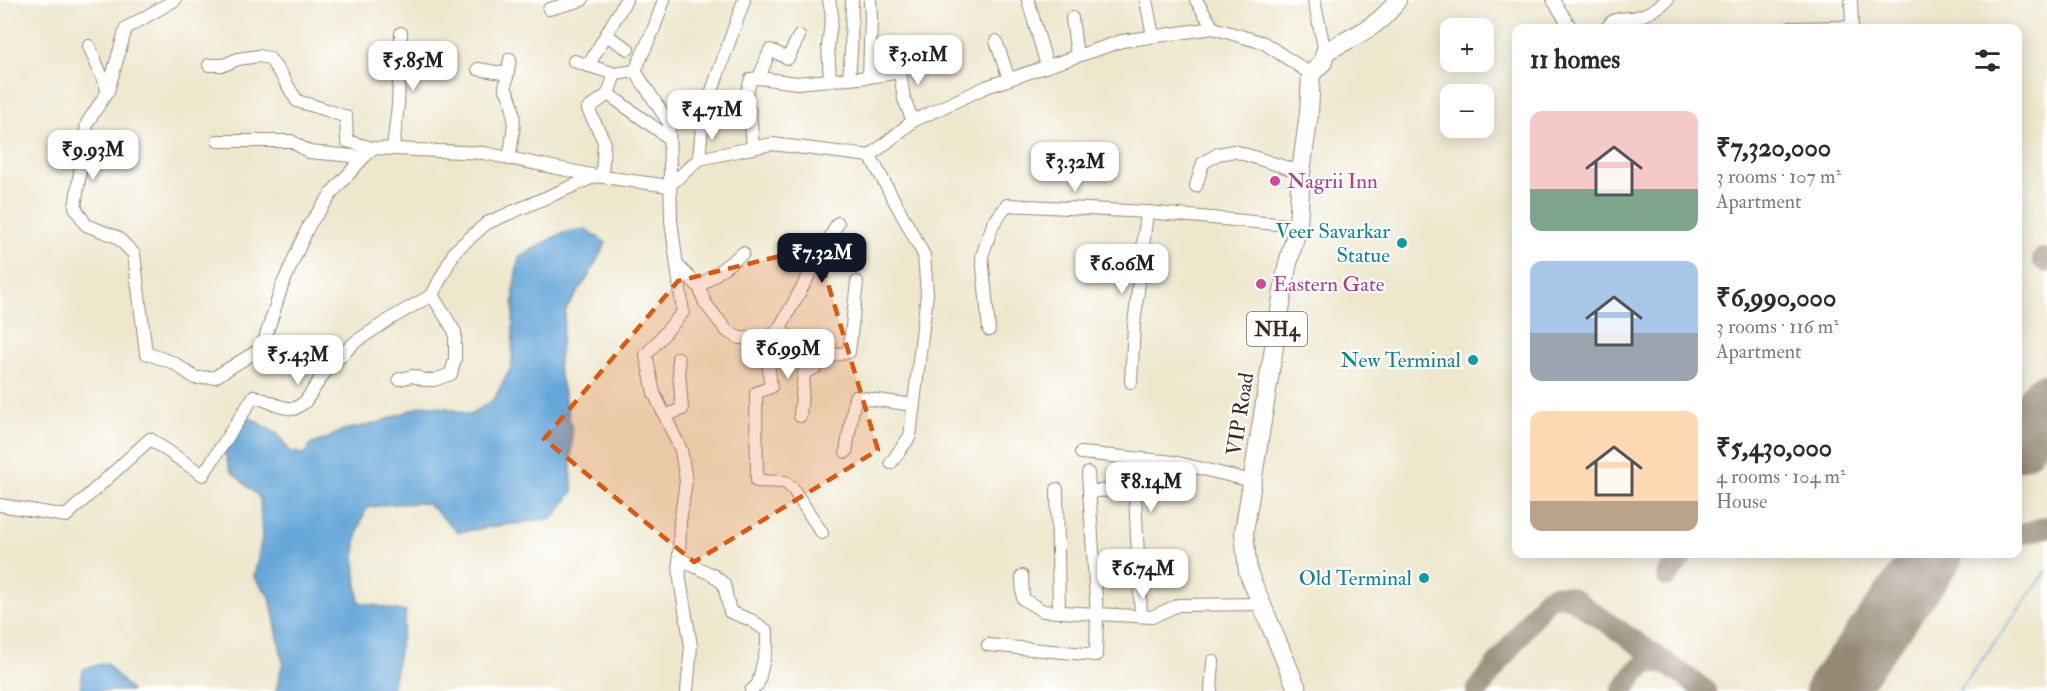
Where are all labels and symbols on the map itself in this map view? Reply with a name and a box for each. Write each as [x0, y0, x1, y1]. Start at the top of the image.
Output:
pin: ₹3.01M [869, 35, 967, 86]
pin: ₹5.85M [364, 41, 462, 92]
pin: ₹4.71M [663, 90, 761, 141]
pin: ₹9.93M [44, 130, 142, 181]
pin: ₹3.32M [1026, 142, 1124, 193]
place label: Nagrii Inn [1287, 168, 1378, 195]
marker: Nagrii Inn [1268, 174, 1282, 188]
place label: Veer Savarkar Statue [1275, 218, 1390, 269]
pin: ₹7.32M [773, 233, 871, 284]
marker: Veer Savarkar Statue [1395, 236, 1409, 250]
pin: ₹6.06M [1073, 244, 1171, 295]
place label: Eastern Gate [1273, 271, 1385, 298]
marker: Eastern Gate [1254, 277, 1268, 291]
road number: NH4 [1247, 312, 1307, 346]
pin: ₹6.99M [739, 329, 837, 380]
pin: ₹5.43M [249, 335, 347, 386]
place label: New Terminal [1340, 347, 1462, 374]
marker: New Terminal [1466, 353, 1480, 367]
street label: VIP Road [1221, 370, 1260, 458]
pin: ₹8.14M [1102, 462, 1200, 513]
pin: ₹6.74M [1094, 549, 1192, 600]
place label: Old Terminal [1299, 565, 1413, 592]
marker: Old Terminal [1417, 571, 1431, 585]

